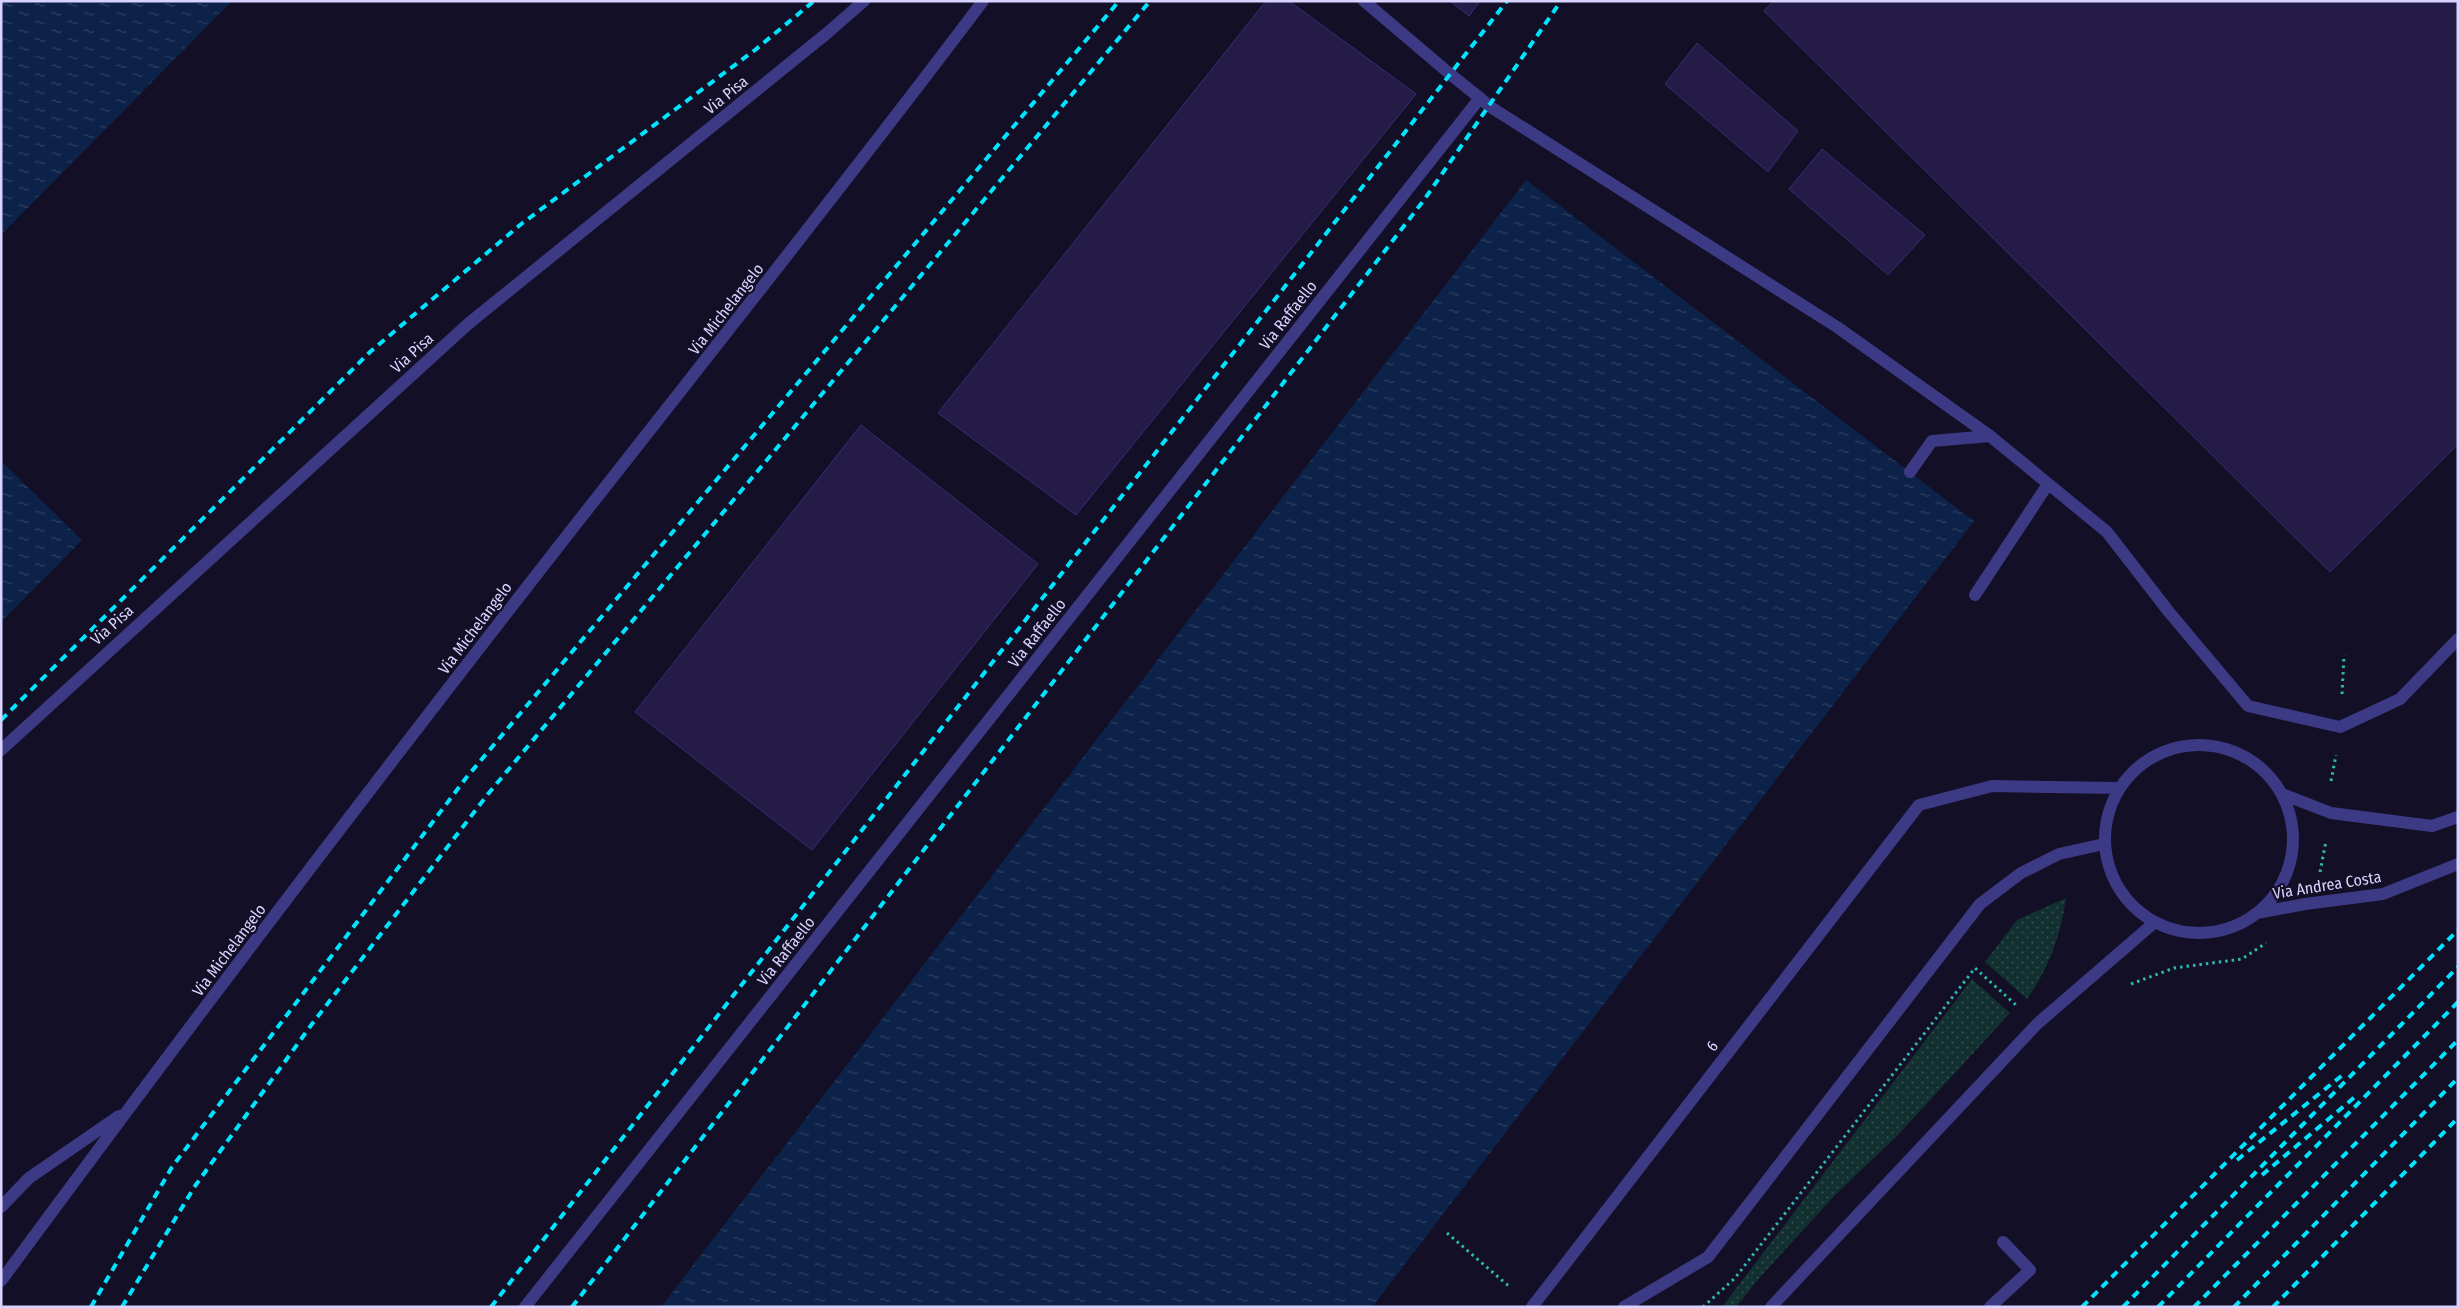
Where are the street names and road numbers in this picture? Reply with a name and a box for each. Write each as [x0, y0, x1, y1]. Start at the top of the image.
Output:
street label: Via Pisa [700, 72, 752, 118]
street label: Via Michelangelo [684, 260, 768, 358]
street label: Via Raffaello [1255, 277, 1321, 353]
street label: Via Pisa [387, 329, 437, 377]
street label: Via Michelangelo [434, 578, 516, 678]
street label: Via Raffaello [1004, 595, 1070, 671]
street label: Via Pisa [87, 601, 137, 649]
street label: Via Andrea Costa [2271, 867, 2383, 903]
street label: Via Michelangelo [188, 900, 270, 1000]
street label: Via Raffaello [753, 913, 819, 989]
street label: 6 [1702, 1037, 1722, 1055]

